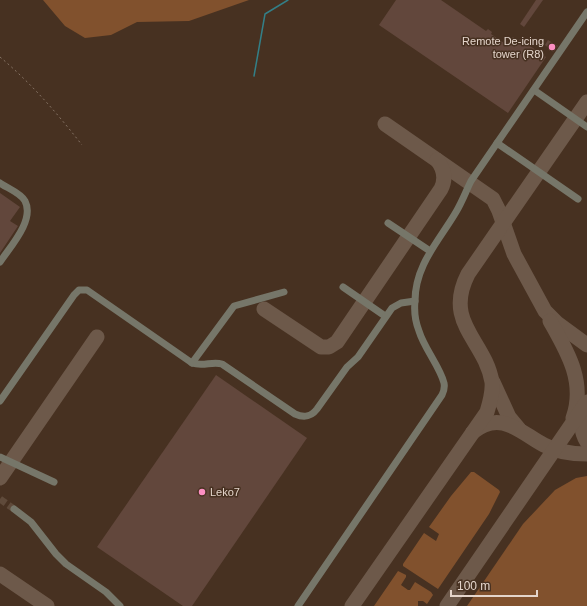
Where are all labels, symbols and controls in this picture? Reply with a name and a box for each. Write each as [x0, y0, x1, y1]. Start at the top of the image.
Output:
place label: Remote De-icing tower (R8) [462, 35, 544, 60]
marker: Remote De-icing tower (R8) [547, 42, 557, 52]
place label: Leko7 [210, 486, 240, 498]
marker: Leko7 [197, 487, 207, 497]
scale bar [451, 572, 537, 598]
text: 100 m [457, 579, 490, 593]

